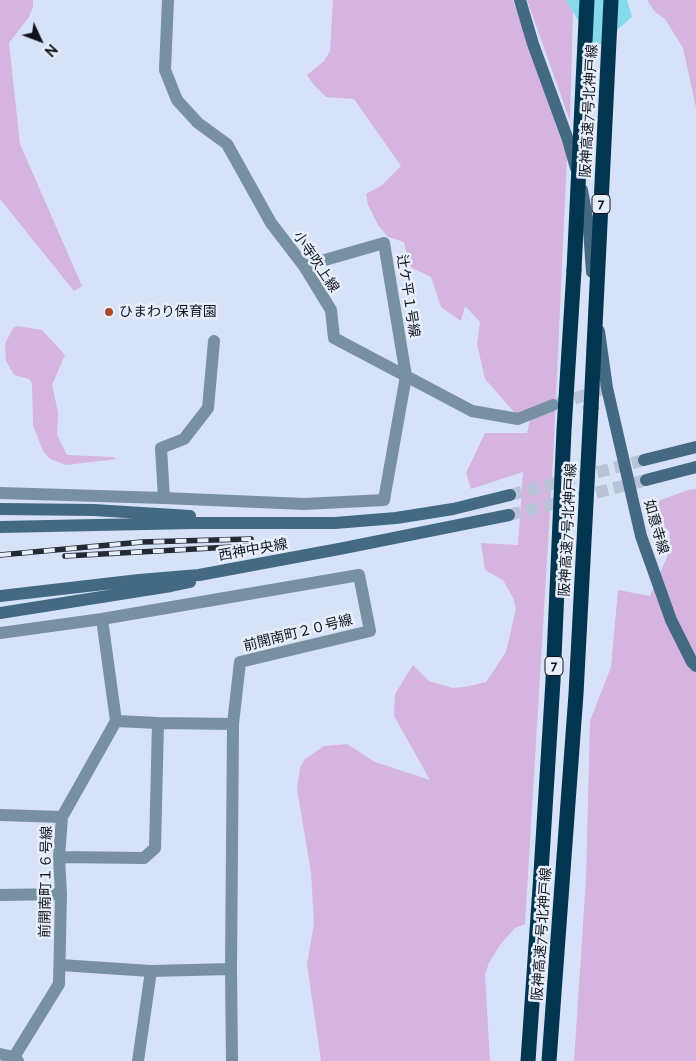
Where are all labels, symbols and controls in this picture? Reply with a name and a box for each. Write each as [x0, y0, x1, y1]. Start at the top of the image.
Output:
north arrow [15, 15, 65, 65]
text: N [41, 41, 60, 60]
street label: 阪神高速7号北神戸線 [577, 44, 601, 178]
road number: 7 [592, 194, 610, 213]
street label: 小寺吹上線 [289, 228, 343, 296]
street label: 辻ケ平１号線 [393, 253, 423, 339]
place label: ひまわり保育園 [119, 304, 217, 320]
marker: ひまわり保育園 [103, 306, 115, 318]
street label: 阪神高速7号北神戸線 [556, 463, 580, 597]
street label: 如意寺線 [640, 498, 672, 556]
street label: 西神中央線 [217, 536, 289, 564]
street label: 前開南町２０号線 [242, 611, 354, 655]
road number: 7 [545, 656, 563, 676]
street label: 前開南町１６号線 [37, 826, 55, 938]
street label: 阪神高速7号北神戸線 [529, 867, 555, 1001]

